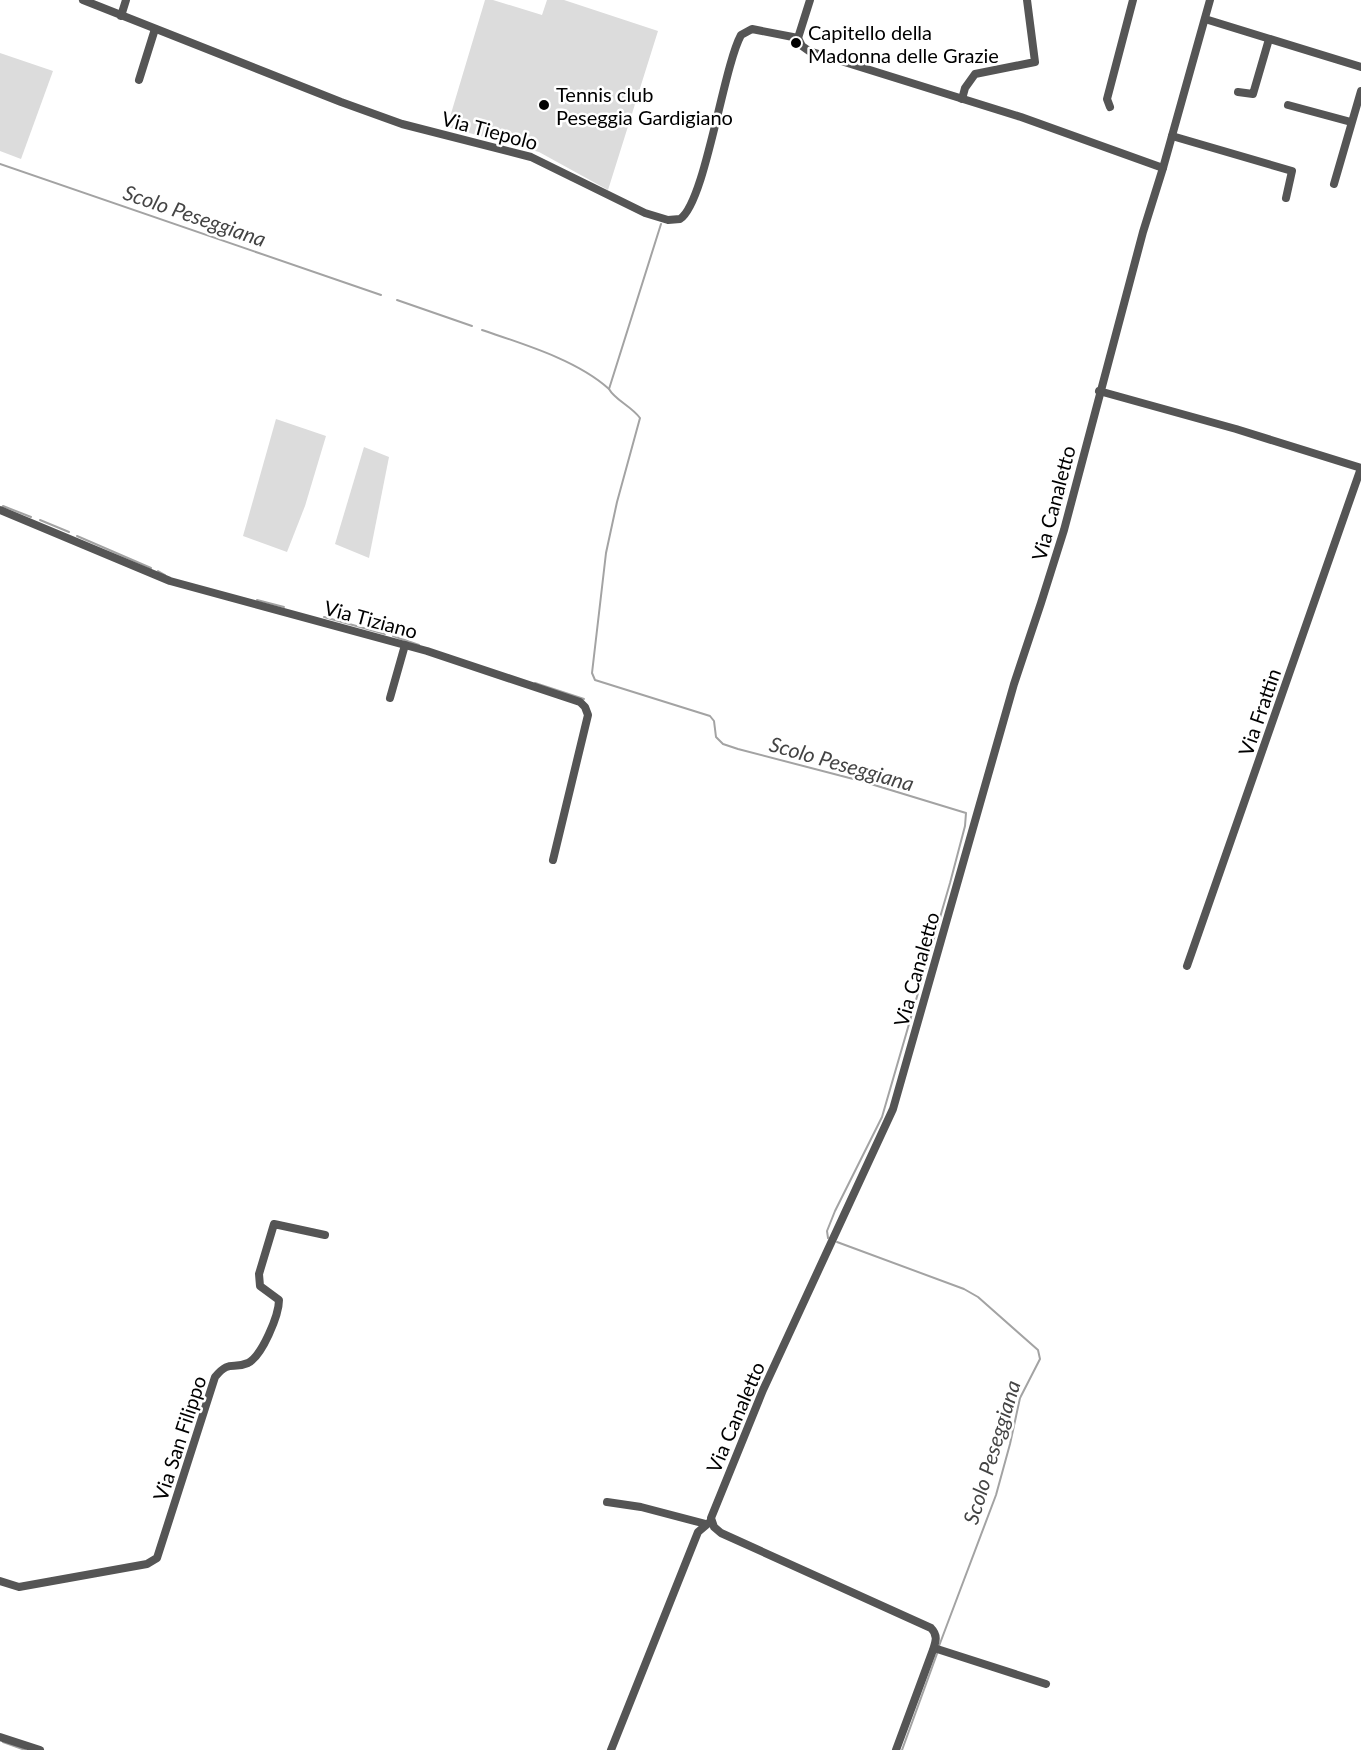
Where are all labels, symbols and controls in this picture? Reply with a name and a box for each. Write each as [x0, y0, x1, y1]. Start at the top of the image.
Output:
place label: Capitello della Madonna delle Grazie [808, 20, 999, 67]
marker: Capitello della Madonna delle Grazie [789, 36, 803, 50]
place label: Tennis club Peseggia Gardigiano [556, 82, 733, 129]
marker: Tennis club Peseggia Gardigiano [537, 98, 551, 112]
street label: Via Tiepolo [439, 106, 541, 154]
water label: Scolo Peseggiana [121, 179, 269, 251]
street label: Via Canaletto [1026, 443, 1080, 563]
street label: Via Tiziano [322, 595, 420, 643]
street label: Via Frattin [1233, 665, 1285, 759]
water label: Scolo Peseggiana [767, 730, 917, 796]
street label: Via Canaletto [888, 909, 944, 1029]
street label: Via Canaletto [701, 1358, 769, 1476]
street label: Via San Filippo [148, 1373, 210, 1503]
water label: Scolo Peseggiana [957, 1377, 1025, 1527]

